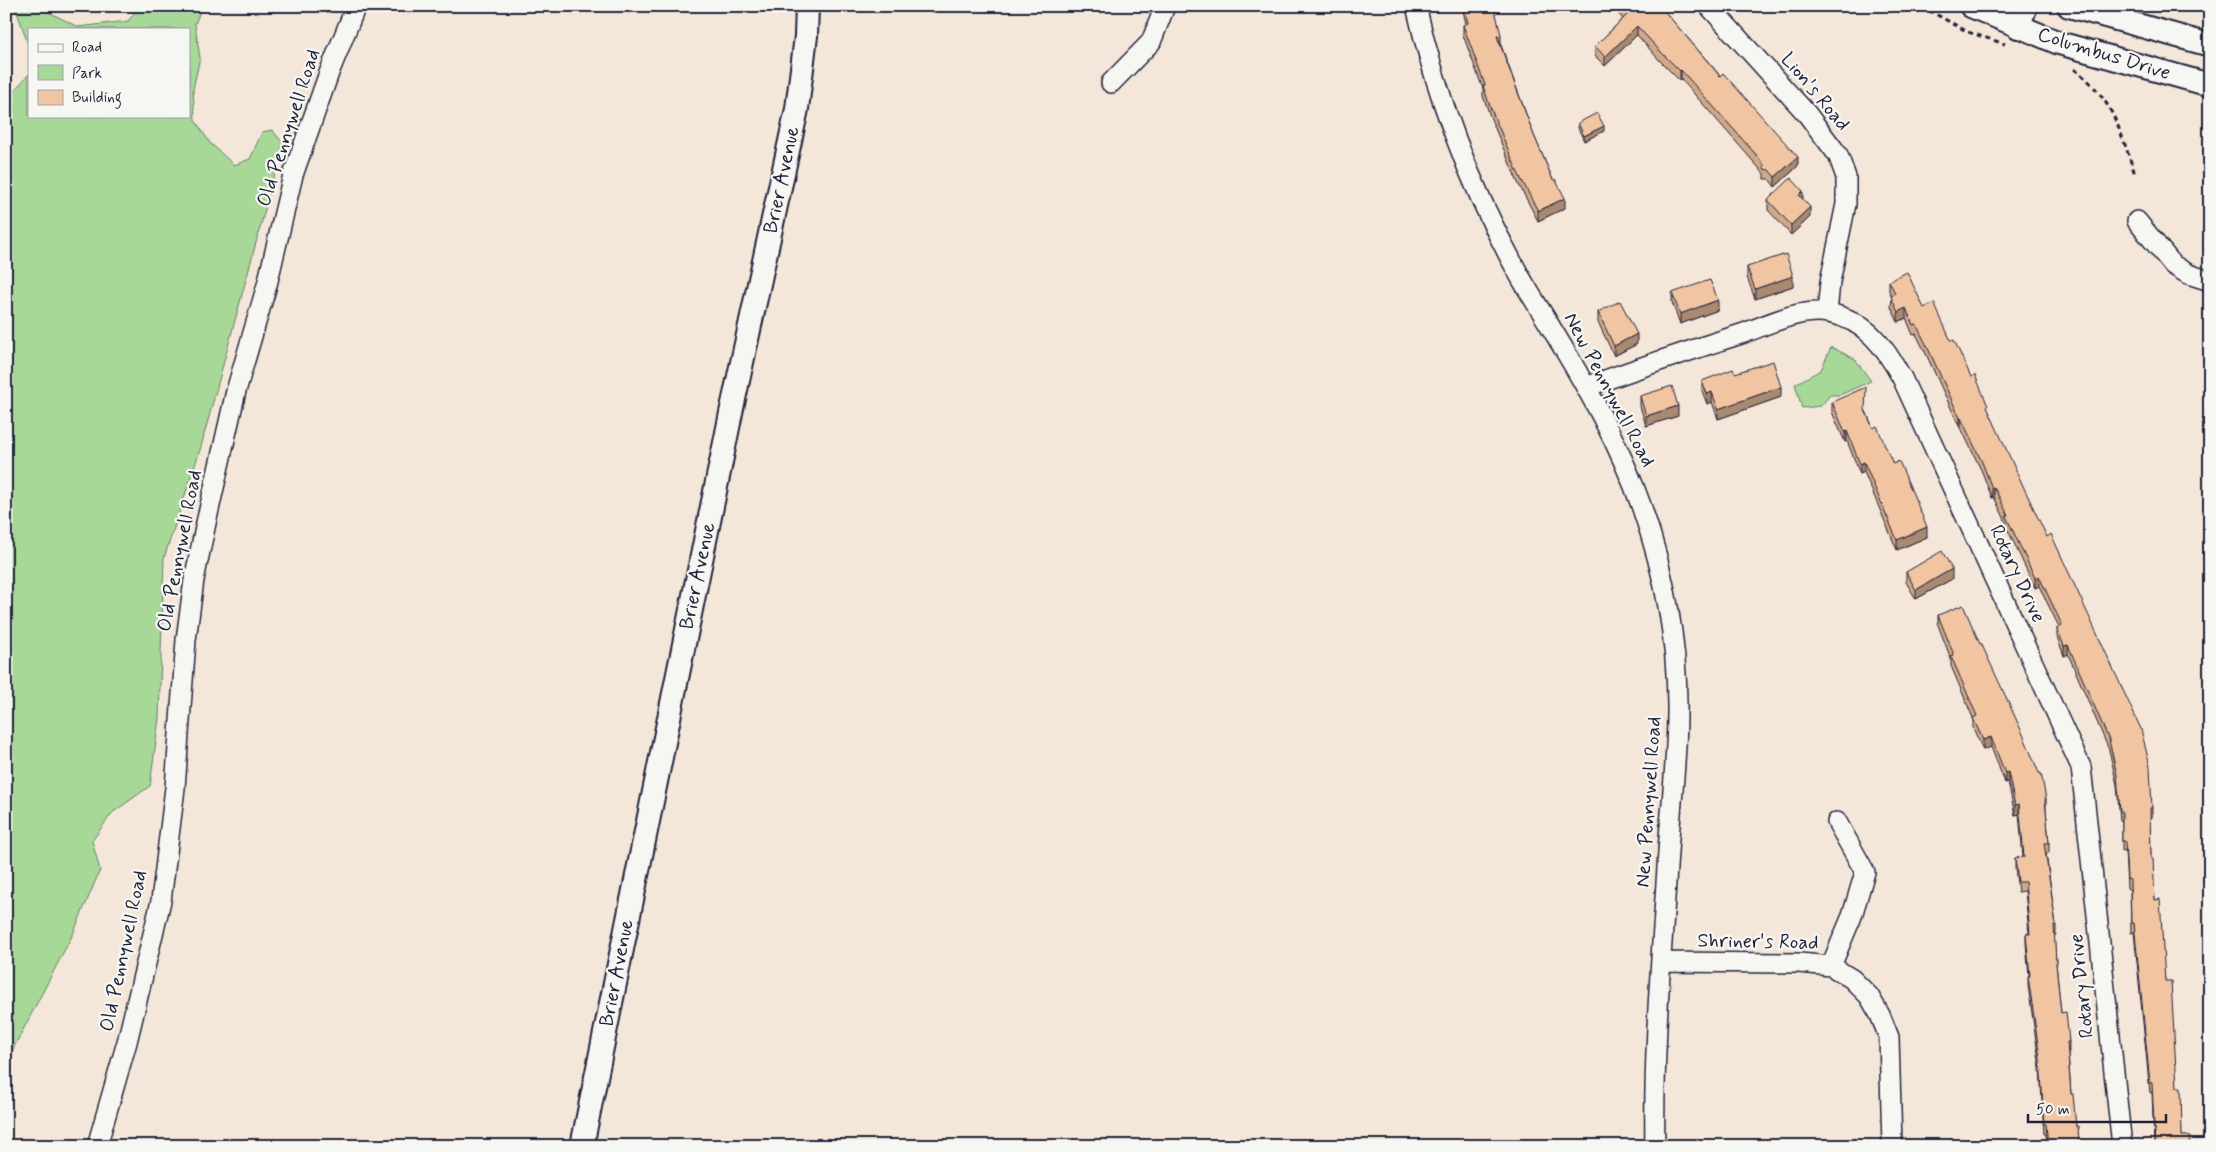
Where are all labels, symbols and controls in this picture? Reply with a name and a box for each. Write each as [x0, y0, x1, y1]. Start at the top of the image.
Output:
street label: Columbus Drive [2034, 21, 2174, 87]
legend [28, 28, 190, 118]
text: Road [72, 38, 102, 58]
street label: Old Pennywell Road [251, 46, 327, 210]
street label: Lion's Road [1774, 47, 1856, 137]
text: Park [72, 64, 102, 84]
text: Building [72, 88, 122, 109]
street label: Brier Avenue [758, 124, 806, 236]
street label: New Pennywell Road [1557, 308, 1661, 472]
street label: Old Pennywell Road [151, 468, 209, 634]
street label: Brier Avenue [674, 520, 722, 632]
street label: Rotary Drive [1983, 521, 2051, 627]
street label: New Pennywell Road [1630, 716, 1668, 888]
street label: Old Pennywell Road [94, 868, 154, 1034]
street label: Brier Avenue [593, 917, 641, 1029]
street label: Shriner's Road [1697, 927, 1819, 957]
street label: Rotary Drive [2063, 932, 2101, 1040]
scale bar [2028, 1092, 2166, 1124]
text: 50 m [2036, 1100, 2070, 1120]

